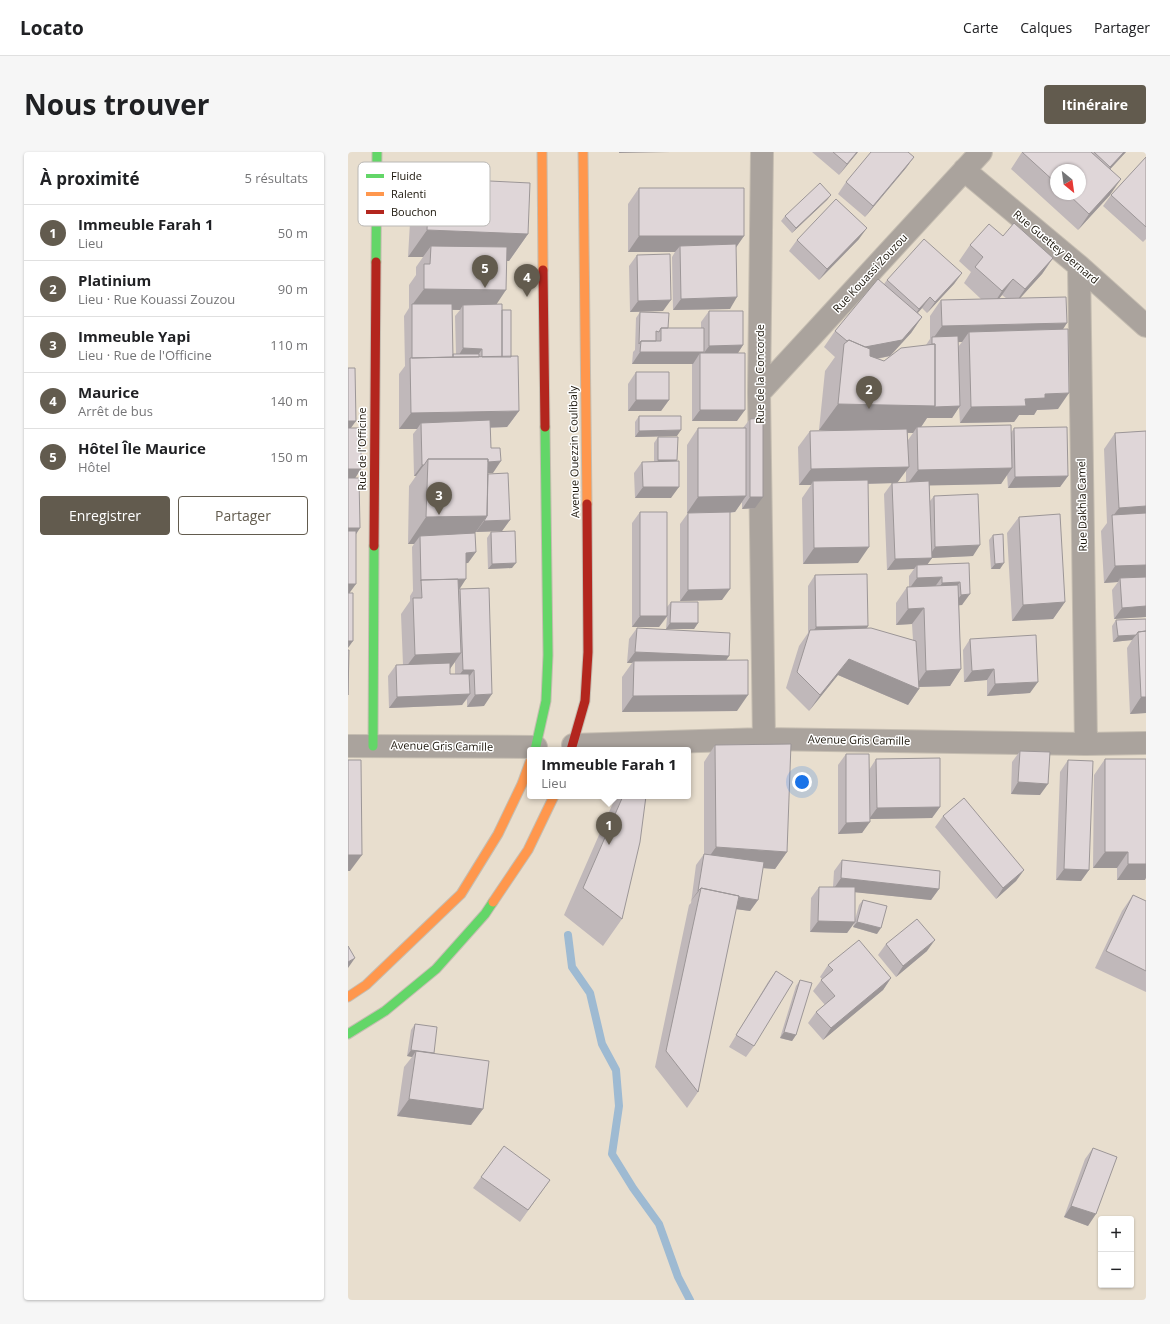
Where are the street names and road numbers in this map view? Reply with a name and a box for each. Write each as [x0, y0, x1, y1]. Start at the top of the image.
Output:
street label: Rue Guettey Bernard [1010, 206, 1102, 287]
street label: Rue Kouassi Zouzou [829, 230, 910, 315]
street label: Rue de la Concorde [752, 324, 767, 424]
street label: Avenue Ouezzin Coulibaly [565, 385, 582, 518]
street label: Rue de l'Officine [354, 407, 369, 491]
street label: Rue Dakhla Camel [1073, 458, 1090, 552]
street label: Avenue Gris Camille [808, 731, 910, 748]
street label: Avenue Gris Camille [391, 737, 493, 754]

